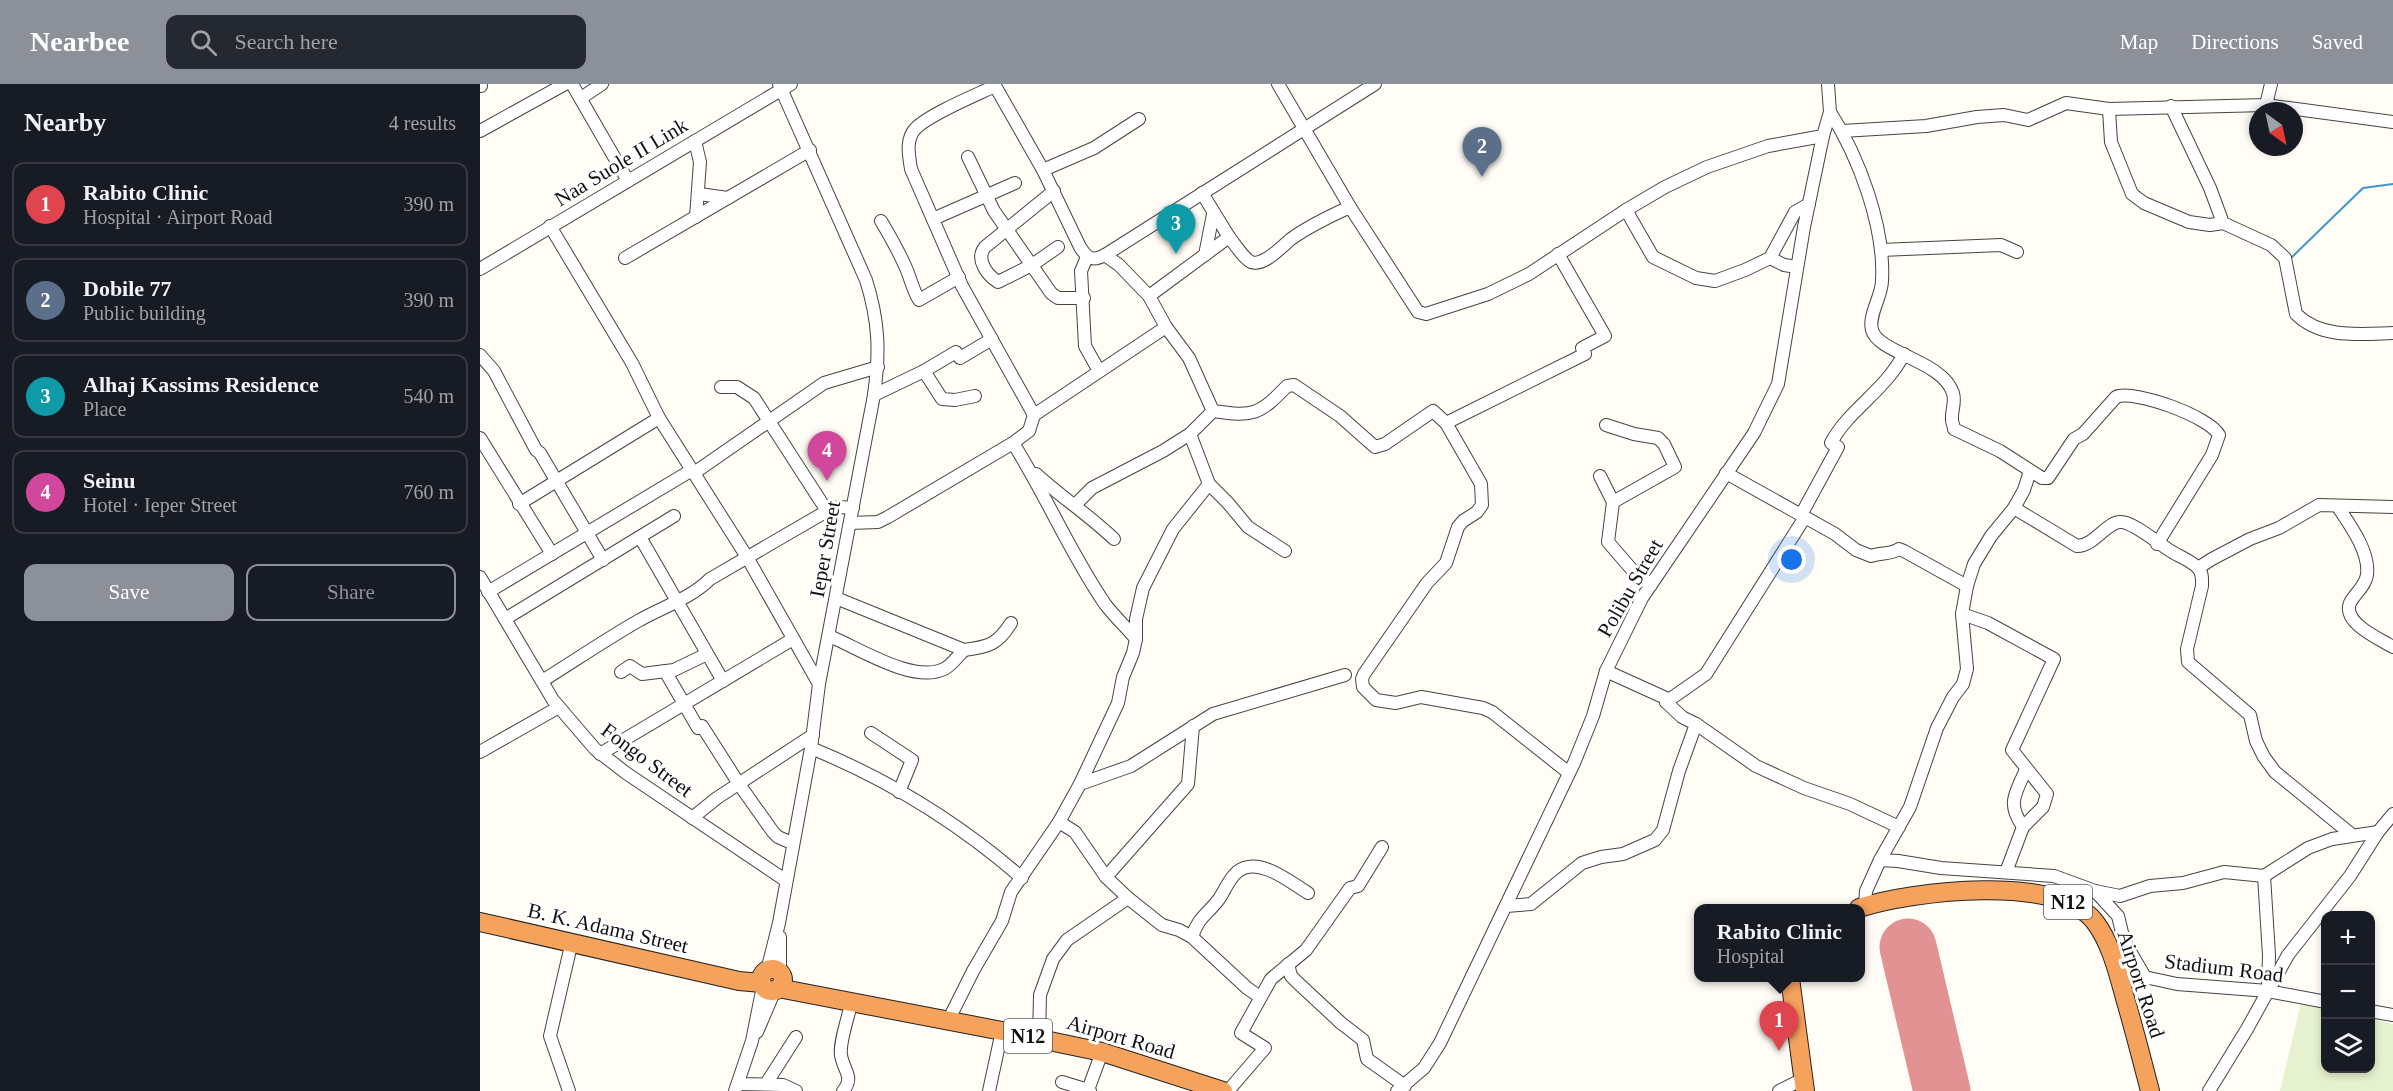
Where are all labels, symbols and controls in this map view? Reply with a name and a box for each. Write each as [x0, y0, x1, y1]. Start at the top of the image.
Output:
search box [166, 15, 586, 69]
text: Nearbee [30, 26, 130, 57]
icon: search [187, 26, 220, 59]
text: Search here [235, 29, 338, 54]
text: Map [2120, 30, 2158, 54]
text: Directions [2191, 30, 2279, 54]
text: Saved [2312, 30, 2363, 54]
north arrow [2249, 102, 2303, 156]
text: Nearby [24, 108, 106, 137]
text: 4 results [389, 112, 456, 134]
street label: Naa Suole II Link [550, 113, 692, 211]
pin: 2 [1462, 128, 1502, 177]
text: Rabito Clinic [83, 180, 208, 205]
text: 1 [41, 193, 51, 215]
text: 390 m [403, 193, 454, 215]
pin: 3 [1156, 204, 1196, 254]
text: Hospital · Airport Road [83, 206, 272, 228]
text: Dobile 77 [83, 276, 172, 301]
text: 2 [41, 289, 51, 311]
text: 390 m [403, 289, 454, 311]
text: Public building [83, 302, 206, 324]
text: Alhaj Kassims Residence [83, 372, 319, 397]
text: 3 [41, 385, 51, 407]
text: 540 m [403, 385, 454, 407]
text: Place [83, 398, 126, 420]
pin: 4 [808, 432, 846, 481]
text: Seinu [83, 468, 136, 493]
text: 4 [41, 481, 51, 503]
text: 760 m [403, 481, 454, 503]
text: Hotel · Ieper Street [83, 494, 237, 516]
street label: Ieper Street [805, 499, 845, 599]
street label: Polibu Street [1592, 535, 1668, 641]
your location [1777, 545, 1806, 574]
button: Save [24, 564, 234, 621]
button: Share [246, 564, 456, 621]
street label: Fongo Street [597, 718, 697, 802]
road number: N12 [2044, 885, 2092, 919]
street label: B. K. Adama Street [525, 898, 691, 958]
popup [1694, 904, 1865, 982]
map controls [2321, 911, 2375, 1073]
button: + [2321, 911, 2375, 965]
text: Rabito Clinic [1717, 919, 1842, 944]
street label: Airport Road [2112, 927, 2170, 1041]
text: Hospital [1717, 945, 1785, 967]
street label: Stadium Road [2163, 949, 2285, 987]
button: − [2321, 965, 2375, 1019]
pin: 1 [1760, 1002, 1798, 1051]
street label: Airport Road [1064, 1010, 1178, 1064]
road number: N12 [1004, 1019, 1052, 1053]
button: layers [2321, 1019, 2375, 1073]

